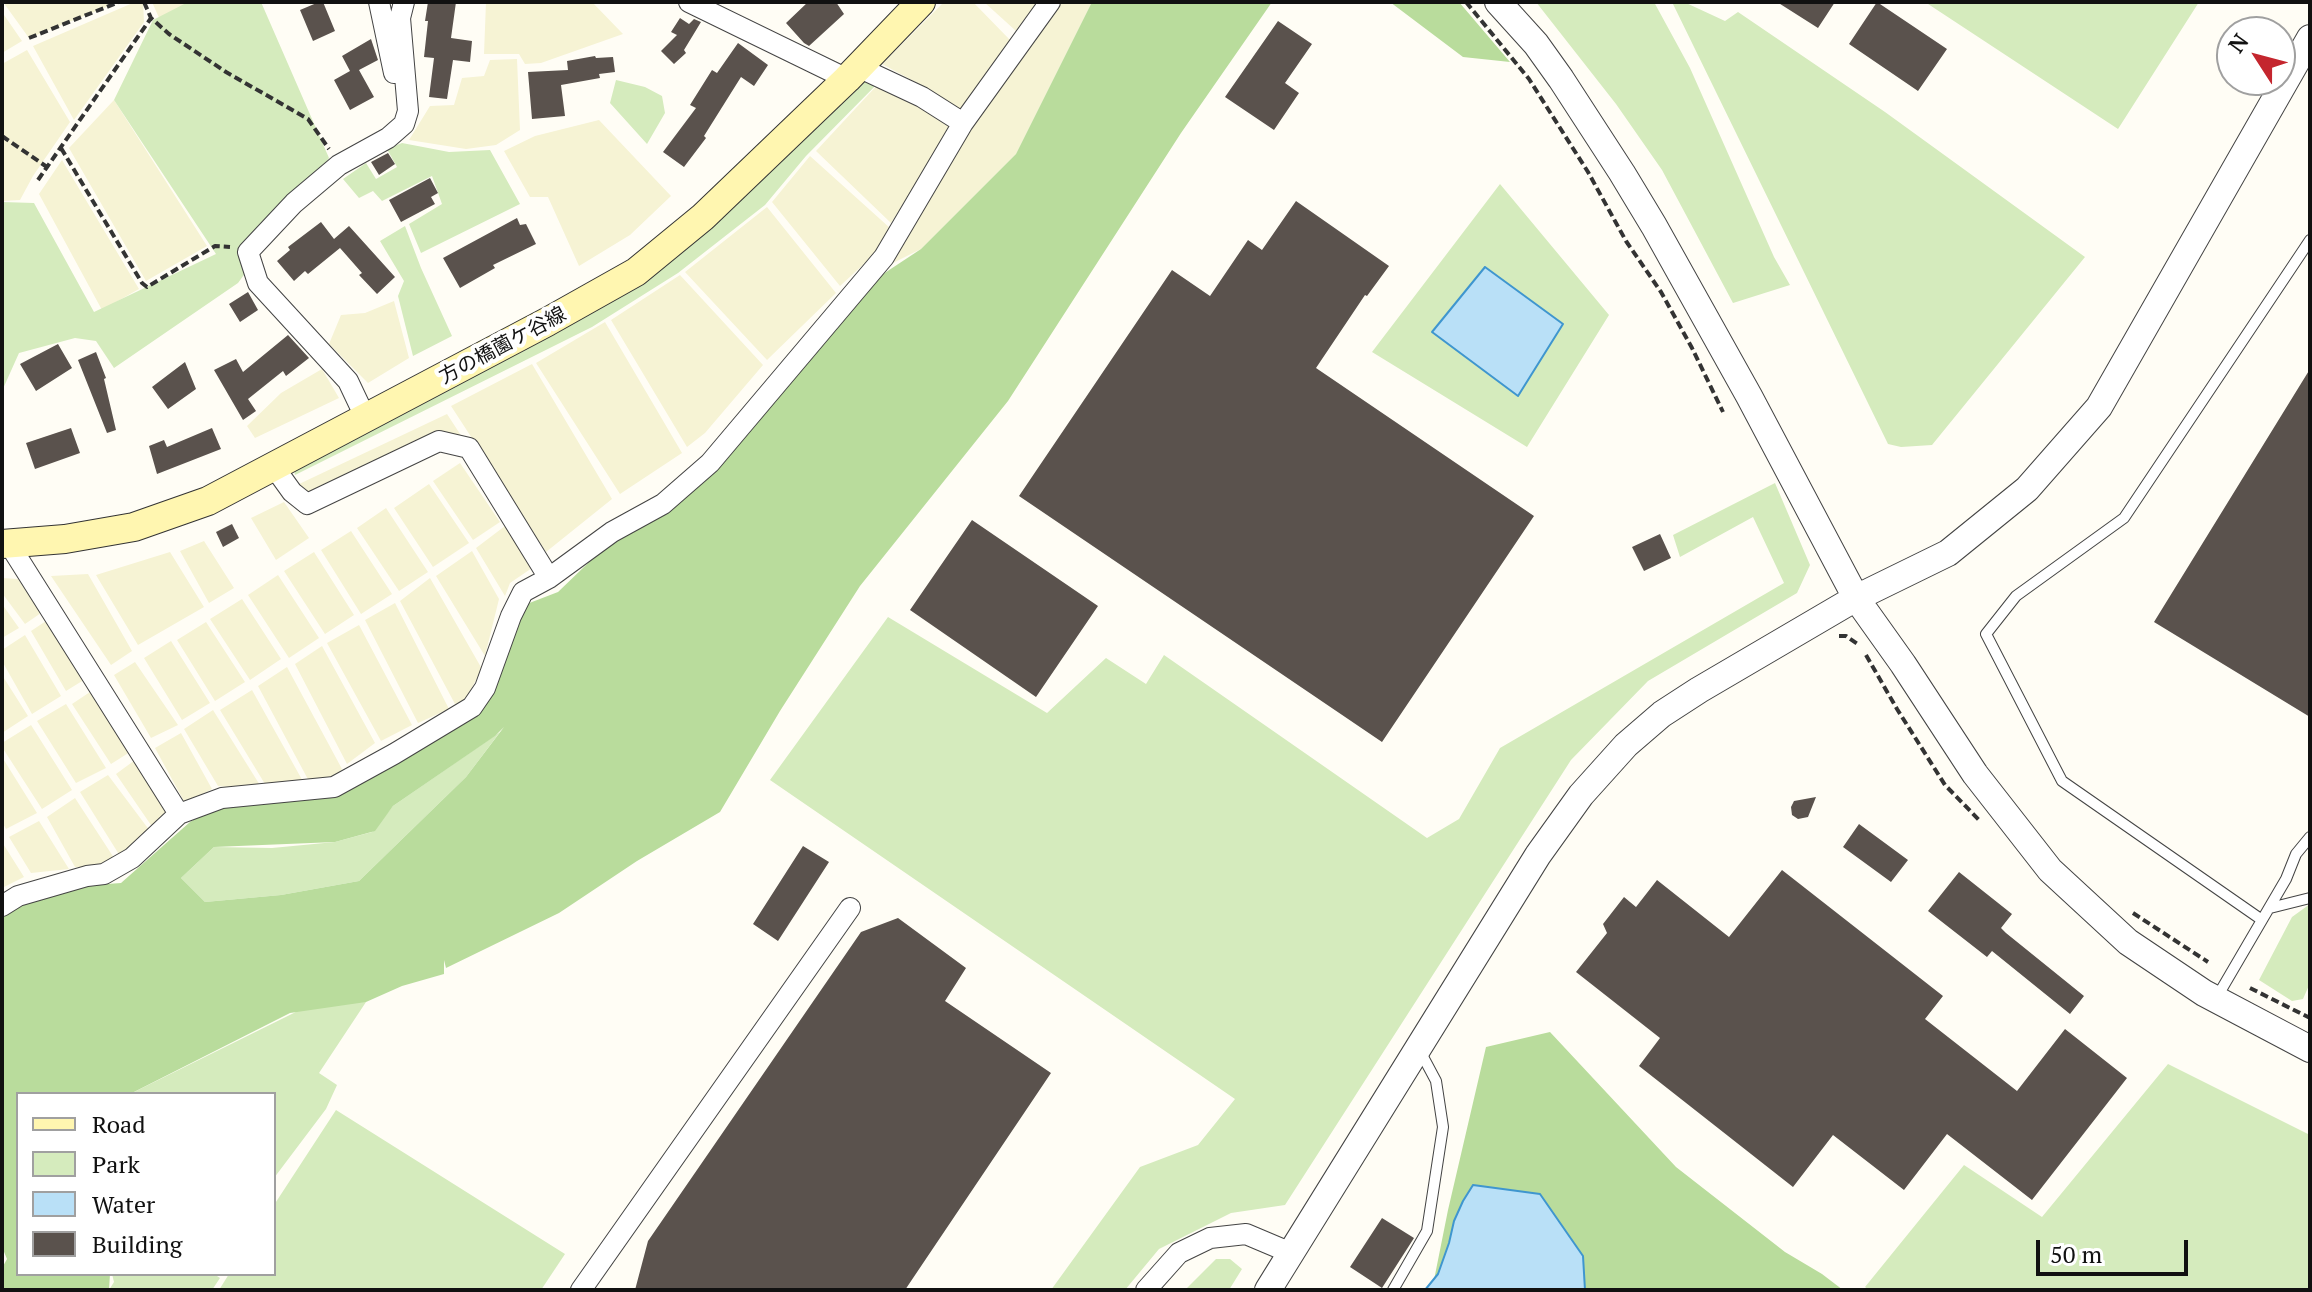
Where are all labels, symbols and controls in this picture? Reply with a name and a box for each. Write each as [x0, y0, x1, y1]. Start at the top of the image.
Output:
north arrow [2216, 16, 2296, 96]
text: N [2221, 28, 2254, 58]
street label: 方の橋薗ケ谷線 [436, 303, 570, 389]
legend [16, 1092, 276, 1276]
text: Road [92, 1108, 146, 1140]
text: Park [92, 1148, 140, 1180]
text: Water [92, 1188, 155, 1220]
scale bar [2040, 1224, 2192, 1274]
text: Building [92, 1228, 182, 1260]
text: 50 m [2050, 1238, 2102, 1270]

